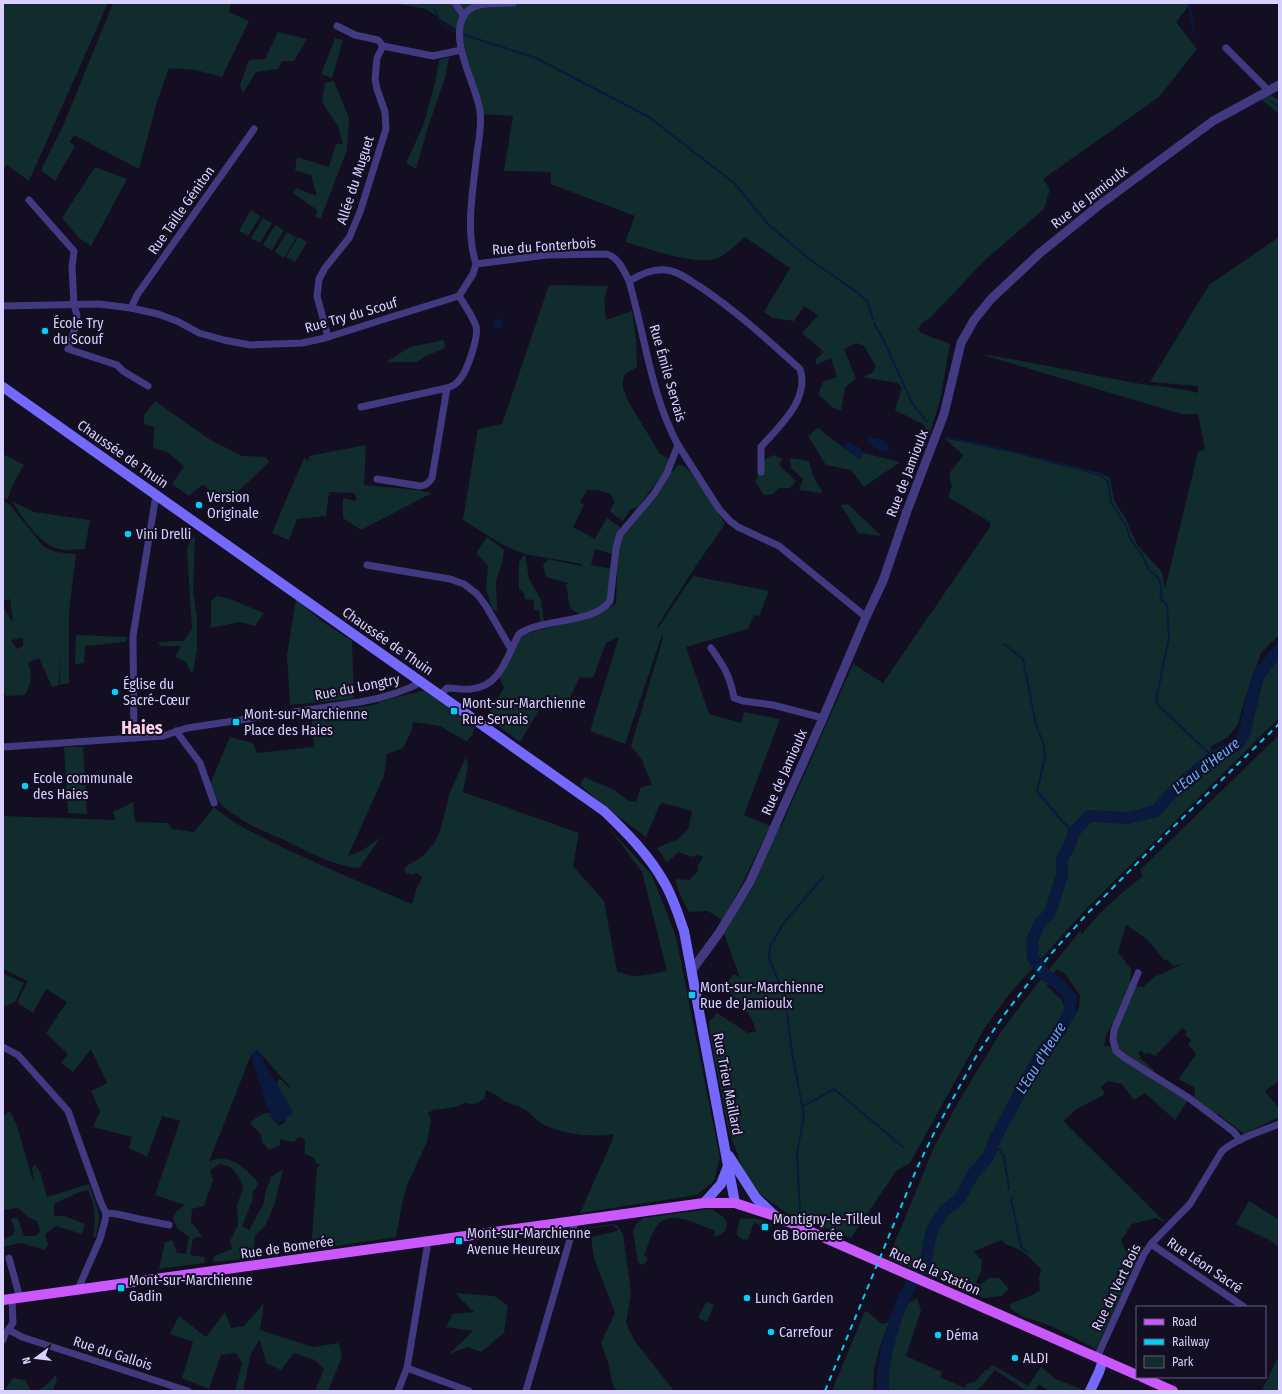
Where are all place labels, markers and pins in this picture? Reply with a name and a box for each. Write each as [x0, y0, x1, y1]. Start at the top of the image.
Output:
place label: École Try du Scouf [53, 314, 104, 348]
marker: École Try du Scouf [40, 326, 50, 336]
place label: Version Originale [207, 489, 259, 522]
marker: Version Originale [194, 500, 204, 510]
place label: Vini Drelli [136, 526, 191, 543]
marker: Vini Drelli [123, 529, 133, 539]
place label: Église du Sacré-Cœur [123, 675, 190, 709]
marker: Église du Sacré-Cœur [110, 687, 120, 697]
place label: Mont-sur-Marchienne Rue Servais [462, 695, 586, 728]
place label: Mont-sur-Marchienne Place des Haies [244, 706, 368, 739]
marker: Mont-sur-Marchienne Rue Servais [449, 706, 459, 716]
marker: Mont-sur-Marchienne Place des Haies [231, 717, 241, 727]
place label: Ecole communale des Haies [33, 770, 133, 803]
marker: Ecole communale des Haies [20, 781, 30, 791]
place label: Mont-sur-Marchienne Rue de Jamioulx [700, 979, 824, 1012]
marker: Mont-sur-Marchienne Rue de Jamioulx [687, 990, 697, 1000]
place label: Montigny-le-Tilleul GB Bomerée [773, 1211, 882, 1244]
marker: Montigny-le-Tilleul GB Bomerée [760, 1222, 770, 1232]
place label: Mont-sur-Marchienne Avenue Heureux [467, 1225, 591, 1258]
marker: Mont-sur-Marchienne Avenue Heureux [454, 1236, 464, 1246]
place label: Mont-sur-Marchienne Gadin [129, 1272, 253, 1305]
marker: Mont-sur-Marchienne Gadin [116, 1283, 126, 1293]
place label: Lunch Garden [755, 1290, 834, 1307]
marker: Lunch Garden [742, 1293, 752, 1303]
place label: Carrefour [779, 1324, 833, 1341]
marker: Carrefour [766, 1327, 776, 1337]
place label: Déma [946, 1327, 979, 1344]
marker: Déma [933, 1330, 943, 1340]
place label: ALDI [1023, 1350, 1048, 1367]
marker: ALDI [1010, 1353, 1020, 1363]

